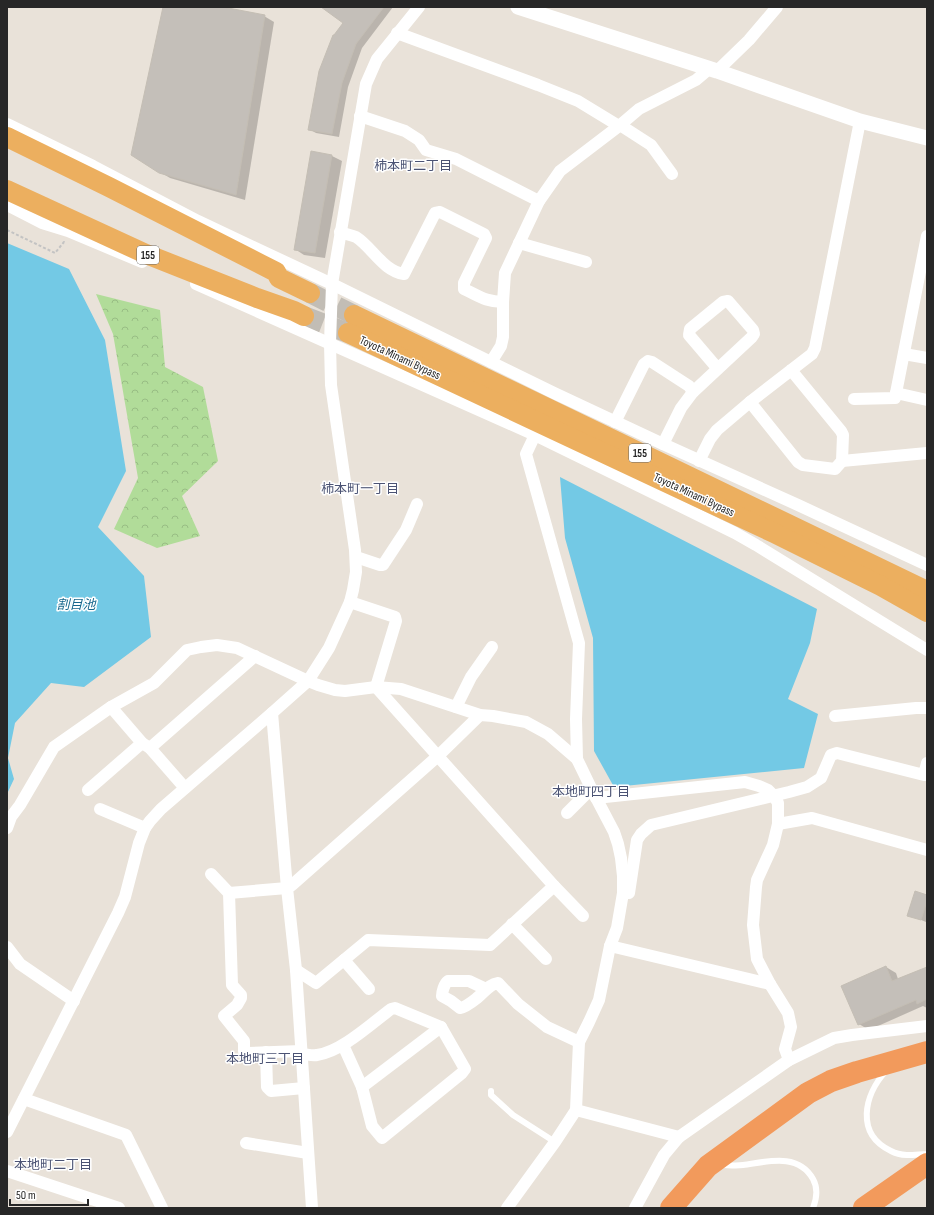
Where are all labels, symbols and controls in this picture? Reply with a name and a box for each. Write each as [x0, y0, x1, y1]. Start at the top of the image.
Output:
district label: 柿本町二丁目 [374, 158, 452, 174]
road number: 155 [137, 246, 159, 264]
street label: Toyota Minami Bypass [357, 333, 443, 383]
road number: 155 [629, 444, 651, 462]
street label: Toyota Minami Bypass [651, 470, 737, 520]
district label: 柿本町一丁目 [321, 481, 399, 497]
water label: 割目池 [56, 597, 97, 613]
district label: 本地町四丁目 [552, 784, 630, 800]
district label: 本地町三丁目 [226, 1051, 304, 1067]
district label: 本地町二丁目 [14, 1157, 92, 1173]
scale bar [10, 1181, 88, 1207]
text: 50 m [16, 1188, 36, 1203]

